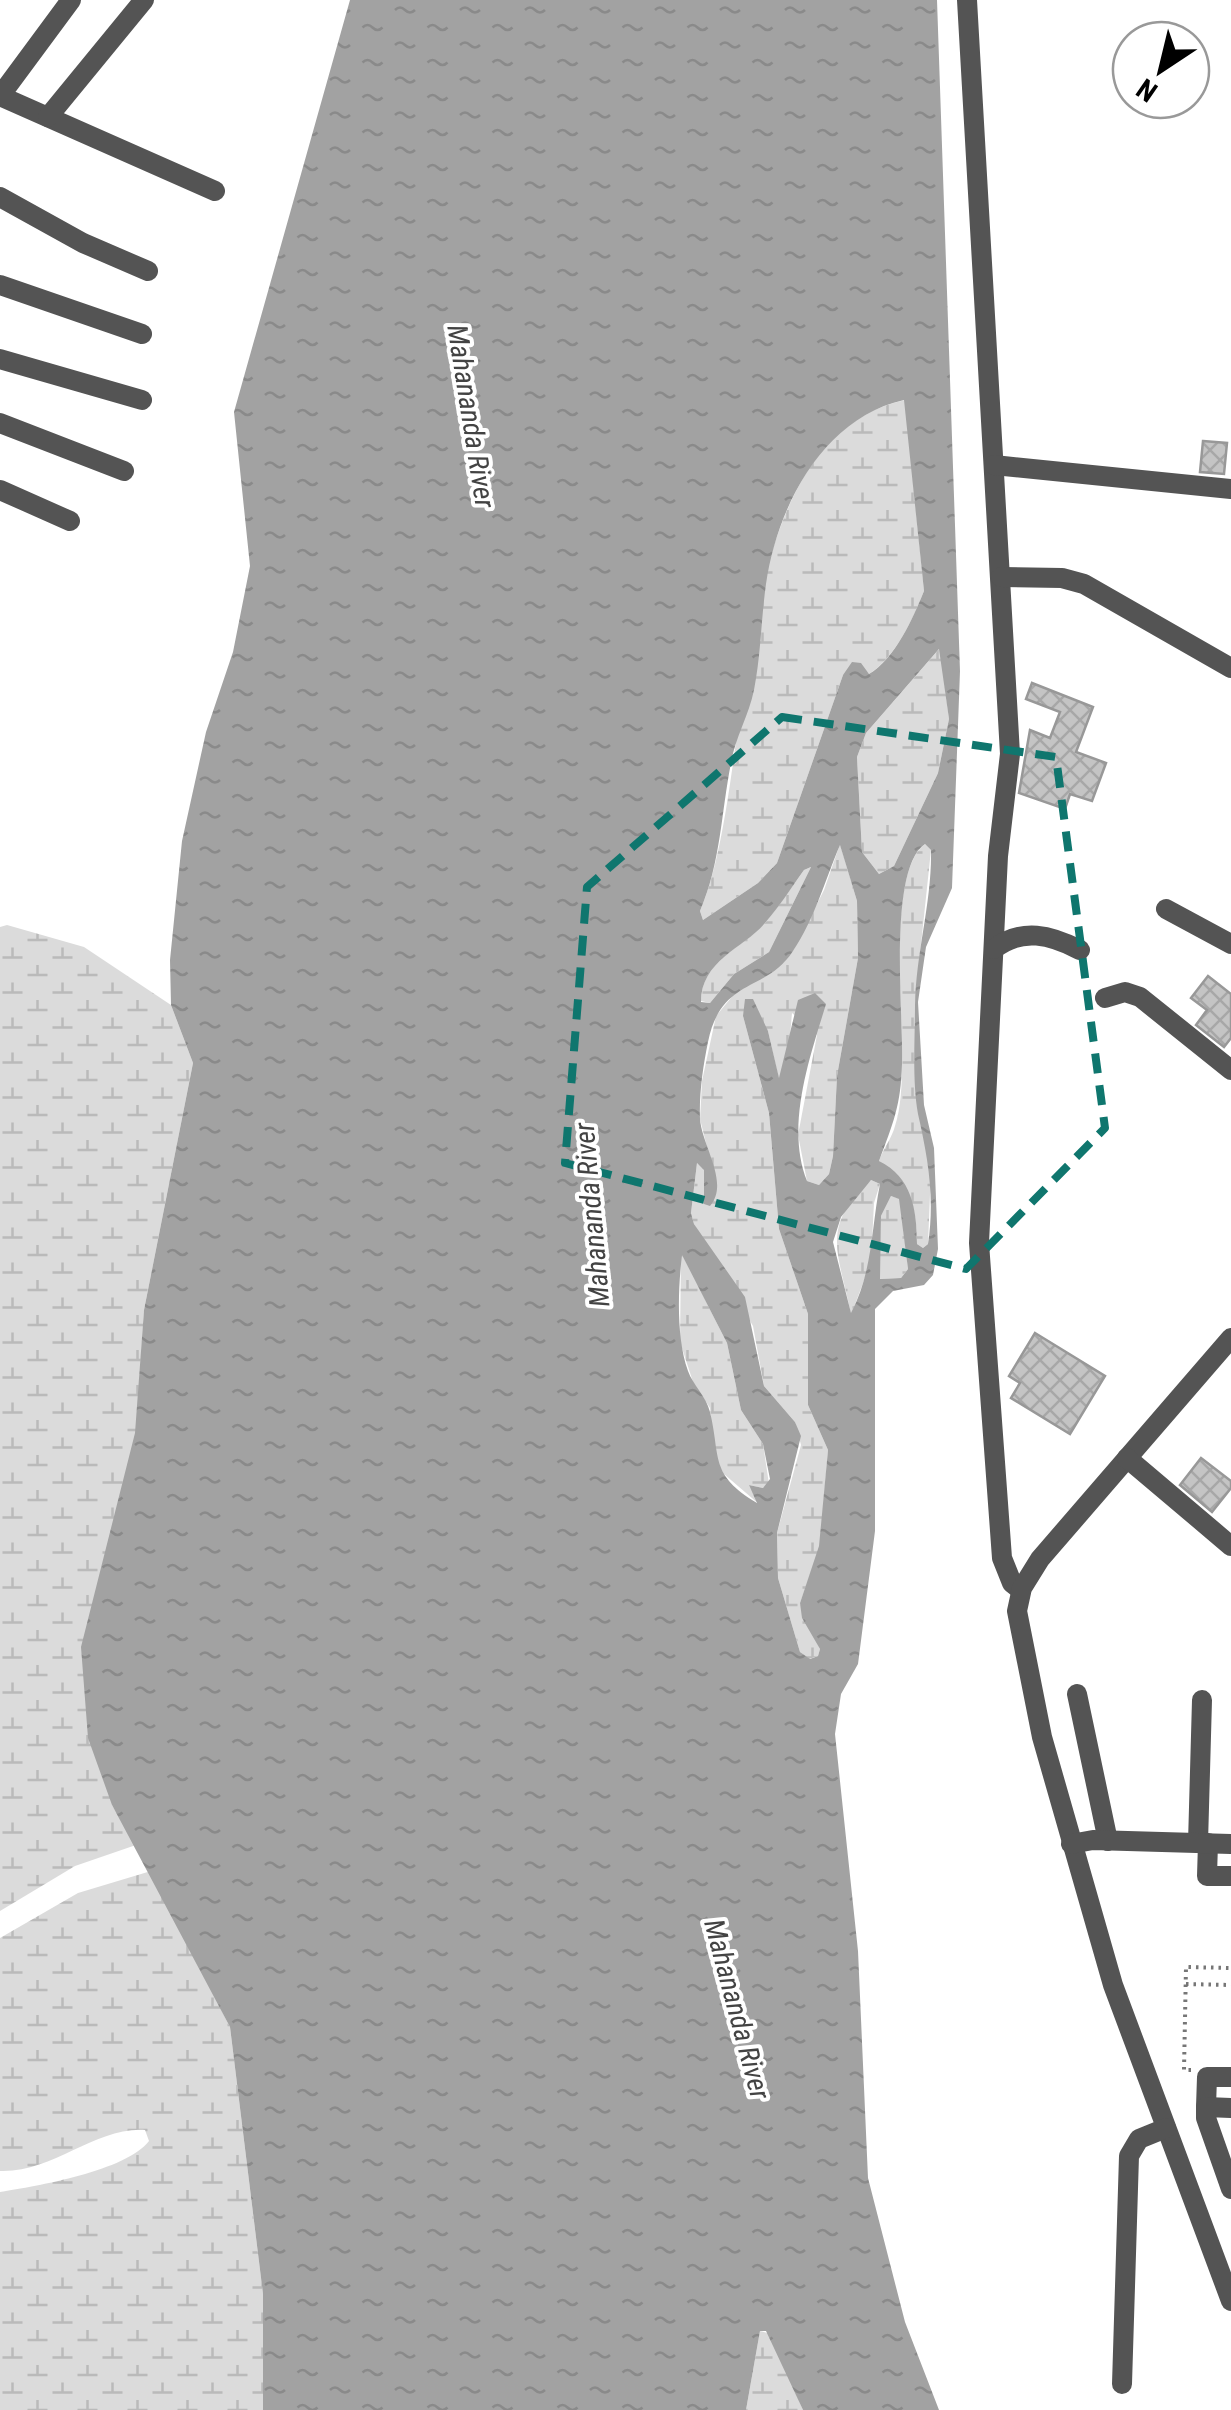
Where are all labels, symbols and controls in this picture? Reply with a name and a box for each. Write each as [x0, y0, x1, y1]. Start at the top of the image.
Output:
north arrow [1111, 20, 1211, 120]
text: N [1130, 72, 1163, 109]
water label: Mahananda River [440, 322, 502, 511]
water label: Mahananda River [567, 1121, 616, 1309]
water label: Mahananda River [697, 1915, 777, 2103]

